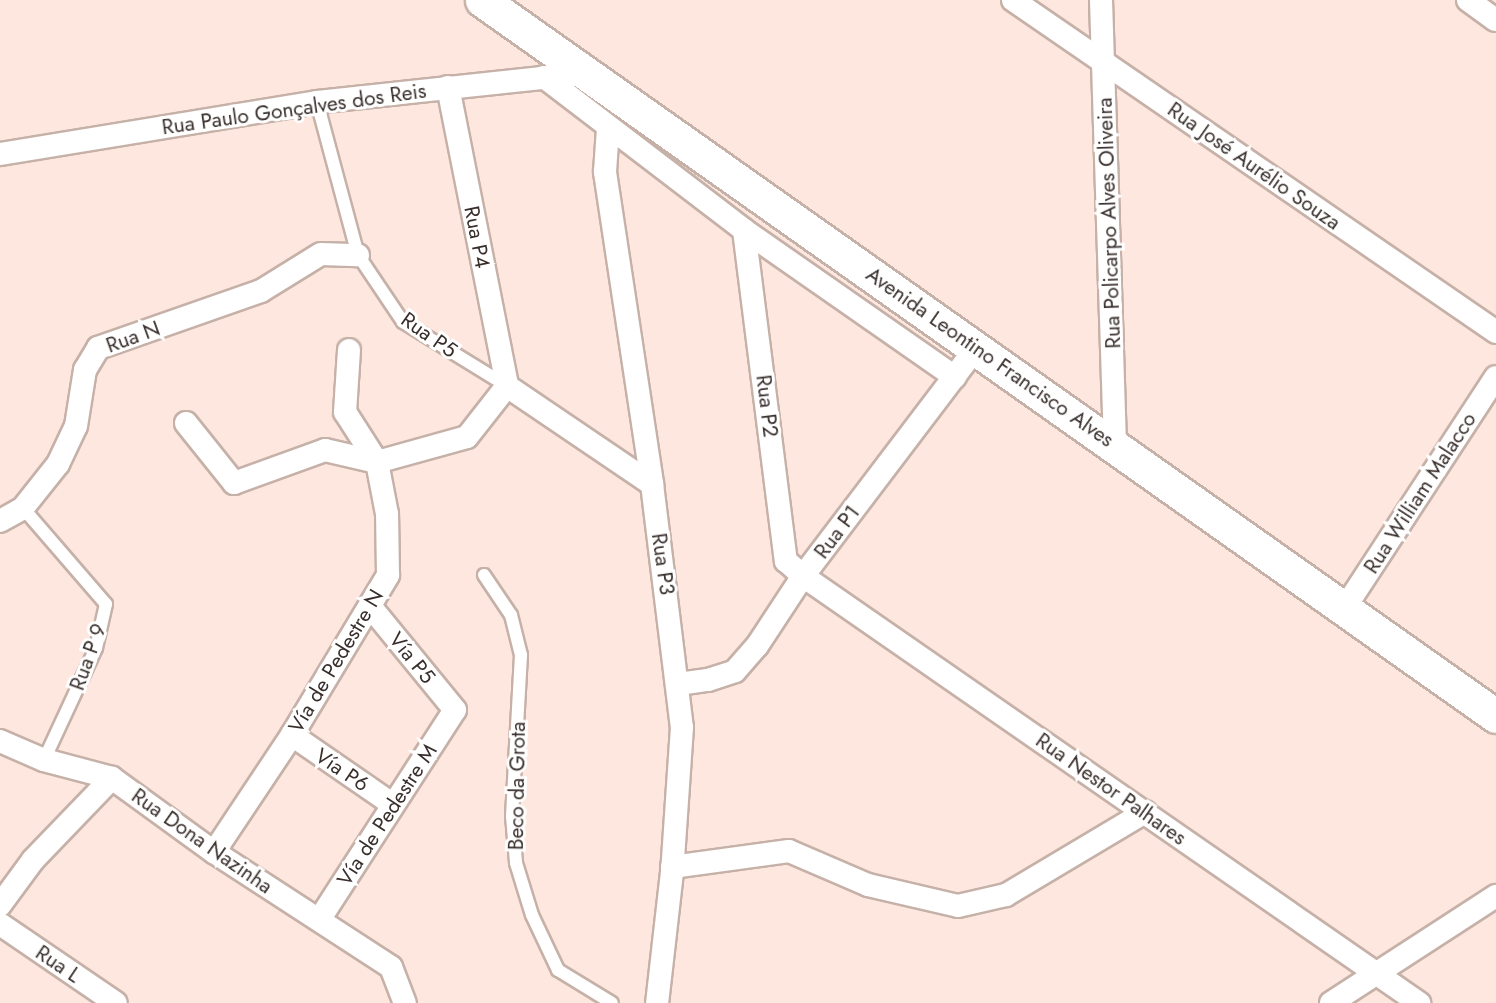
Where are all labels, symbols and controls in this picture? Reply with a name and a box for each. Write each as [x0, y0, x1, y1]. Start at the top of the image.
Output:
street label: Rua Paulo Gonçalves dos Reis [160, 78, 428, 140]
street label: Rua Policarpo Alves Oliveira [1092, 97, 1126, 349]
street label: Rua José Aurélio Souza [1163, 97, 1345, 235]
street label: Rua P4 [459, 204, 495, 270]
street label: Avenida Leontino Francisco Alves [861, 262, 1119, 452]
street label: Rua P5 [396, 307, 462, 363]
street label: Rua N [103, 316, 163, 358]
street label: Rua P2 [751, 373, 783, 439]
street label: Rua William Malacco [1359, 408, 1481, 578]
street label: Rua P1 [809, 500, 865, 564]
street label: Rua P3 [646, 531, 680, 597]
street label: Vía de Pedestre N [283, 585, 389, 737]
street label: Rua P 9 [64, 620, 112, 694]
street label: Vía P5 [384, 627, 440, 689]
street label: Beco da Grota [503, 722, 531, 850]
street label: Rua Nestor Palhares [1031, 728, 1191, 850]
street label: Vía de Pedestre M [332, 739, 442, 891]
street label: Vía P6 [310, 743, 374, 797]
street label: Rua Dona Nazinha [127, 783, 277, 899]
street label: Rua L [31, 940, 85, 988]

